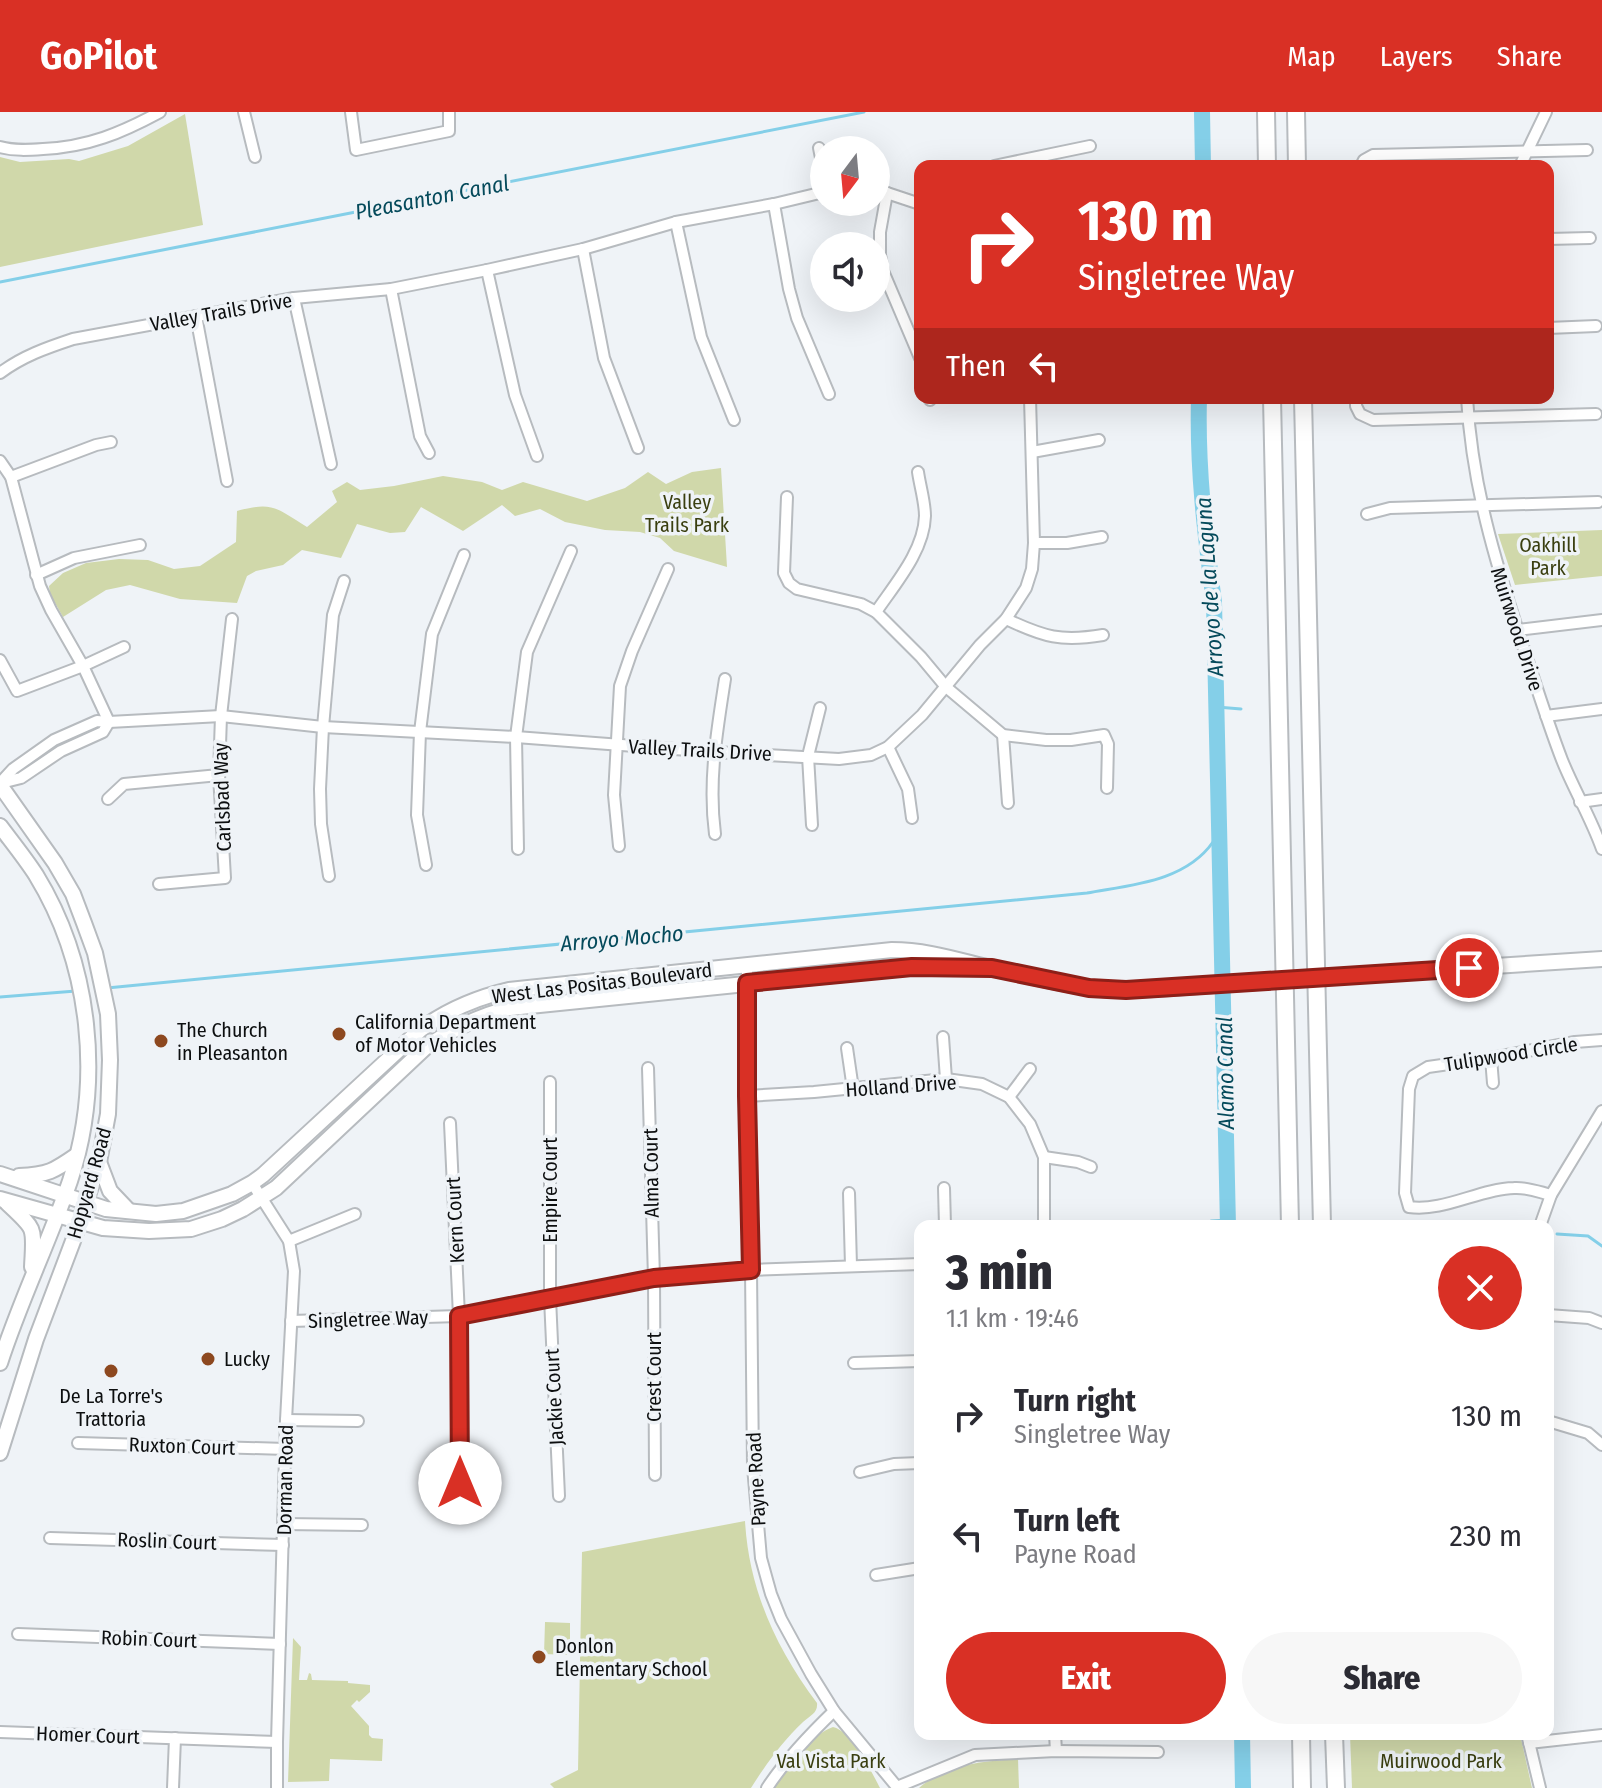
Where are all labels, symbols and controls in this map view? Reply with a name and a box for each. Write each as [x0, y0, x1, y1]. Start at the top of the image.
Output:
text: GoPilot [40, 33, 157, 79]
text: Map [1287, 40, 1336, 73]
text: Layers [1380, 40, 1453, 73]
text: Share [1497, 40, 1562, 73]
north arrow [810, 136, 890, 216]
map controls [810, 136, 890, 312]
water label: Pleasanton Canal [353, 169, 512, 226]
text: 130 m [1078, 188, 1213, 255]
icon: right [946, 192, 1050, 296]
button: sound [810, 232, 890, 312]
text: Singletree Way [1078, 256, 1294, 300]
street label: Valley Trails Drive [148, 288, 294, 336]
icon: left [1022, 344, 1066, 388]
text: Then [946, 348, 1006, 384]
park label: Valley Trails Park [645, 490, 730, 537]
water label: Arroyo de la Laguna [1190, 496, 1229, 678]
park label: Oakhill Park [1519, 533, 1577, 580]
street label: Muirwood Drive [1486, 564, 1548, 694]
street label: Valley Trails Drive [628, 734, 772, 766]
street label: Carlsbad Way [208, 742, 236, 852]
water label: Arroyo Mocho [558, 920, 685, 957]
pin [1435, 934, 1503, 1002]
icon: arrive [1447, 946, 1491, 990]
street label: West Las Positas Boulevard [490, 958, 714, 1008]
place label: California Department of Motor Vehicles [355, 1010, 536, 1057]
water label: Alamo Canal [1211, 1016, 1240, 1131]
place label: The Church in Pleasanton [177, 1018, 288, 1065]
marker: California Department of Motor Vehicles [330, 1025, 348, 1043]
marker: The Church in Pleasanton [152, 1032, 170, 1050]
street label: Tulipwood Circle [1443, 1032, 1579, 1076]
street label: Holland Drive [845, 1070, 957, 1102]
street label: Hopyard Road [62, 1124, 116, 1242]
street label: Alma Court [638, 1127, 664, 1218]
street label: Empire Court [538, 1137, 562, 1243]
street label: Kern Court [441, 1176, 469, 1264]
text: 3 min [946, 1244, 1053, 1302]
button: close [1438, 1246, 1522, 1330]
text: 1.1 km · 19:46 [946, 1303, 1079, 1334]
street label: Singletree Way [308, 1305, 429, 1333]
street label: Crest Court [642, 1331, 666, 1422]
place label: Lucky [224, 1347, 270, 1371]
street label: Jackie Court [539, 1347, 569, 1446]
marker: Lucky [199, 1350, 217, 1368]
marker: De La Torre's Trattoria [102, 1362, 120, 1380]
text: Turn right [1014, 1383, 1136, 1419]
place label: De La Torre's Trattoria [59, 1384, 163, 1431]
icon: right [946, 1394, 990, 1438]
text: 130 m [1451, 1398, 1522, 1434]
text: Singletree Way [1014, 1419, 1170, 1450]
street label: Dorman Road [272, 1424, 298, 1536]
street label: Payne Road [742, 1431, 770, 1527]
street label: Ruxton Court [128, 1432, 236, 1460]
position arrow [418, 1441, 502, 1525]
text: Turn left [1014, 1503, 1120, 1539]
icon: left [946, 1514, 990, 1558]
text: 230 m [1450, 1518, 1522, 1554]
street label: Roslin Court [117, 1527, 218, 1555]
text: Payne Road [1014, 1539, 1137, 1570]
street label: Robin Court [100, 1625, 198, 1653]
button: Exit [946, 1632, 1226, 1724]
button: Share [1242, 1632, 1522, 1724]
place label: Donlon Elementary School [555, 1634, 707, 1681]
marker: Donlon Elementary School [530, 1648, 548, 1666]
street label: Homer Court [36, 1721, 141, 1749]
park label: Val Vista Park [776, 1749, 886, 1773]
park label: Muirwood Park [1380, 1749, 1503, 1773]

